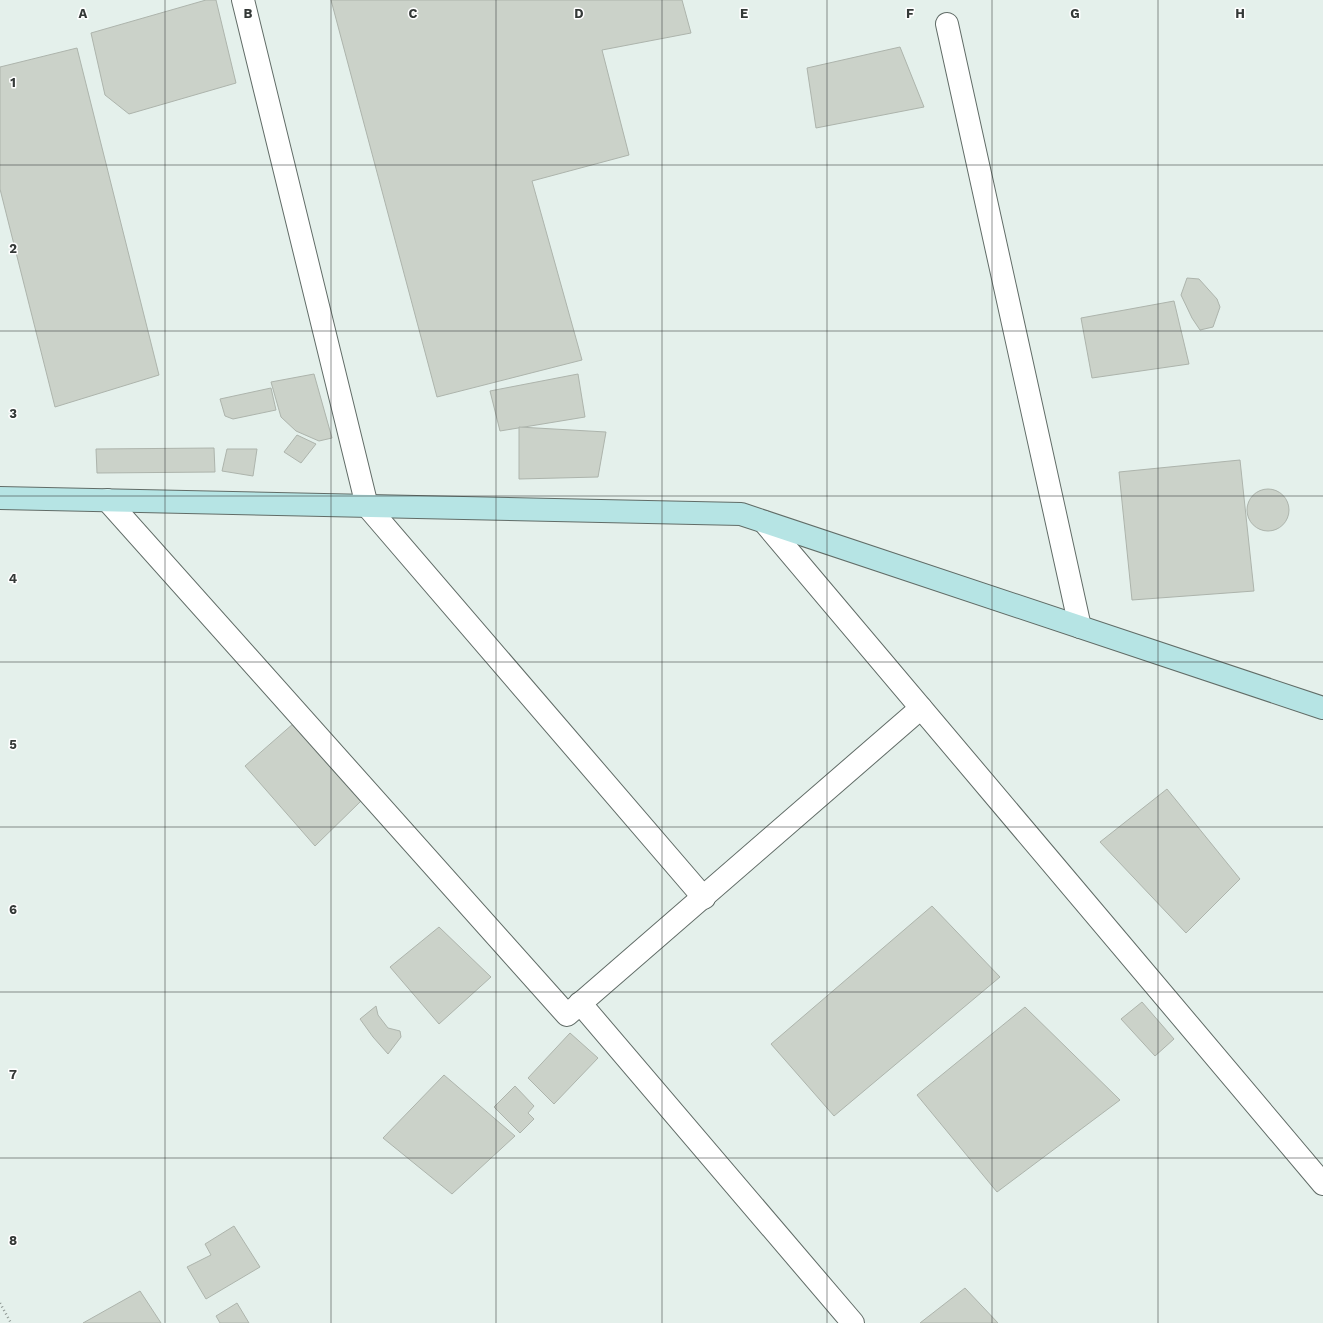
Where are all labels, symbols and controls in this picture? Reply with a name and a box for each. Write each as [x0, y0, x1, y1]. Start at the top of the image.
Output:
text: A [79, 6, 88, 21]
text: B [244, 6, 253, 21]
text: C [409, 6, 418, 21]
text: D [574, 6, 584, 21]
text: E [740, 6, 748, 21]
text: F [906, 6, 914, 21]
text: G [1070, 6, 1080, 21]
text: H [1235, 6, 1245, 21]
text: 1 [10, 75, 16, 90]
text: 2 [9, 241, 17, 256]
text: 3 [9, 406, 17, 421]
text: 4 [9, 571, 18, 586]
text: 5 [9, 737, 17, 752]
text: 6 [9, 902, 17, 917]
text: 7 [9, 1067, 17, 1082]
text: 8 [9, 1233, 17, 1248]

